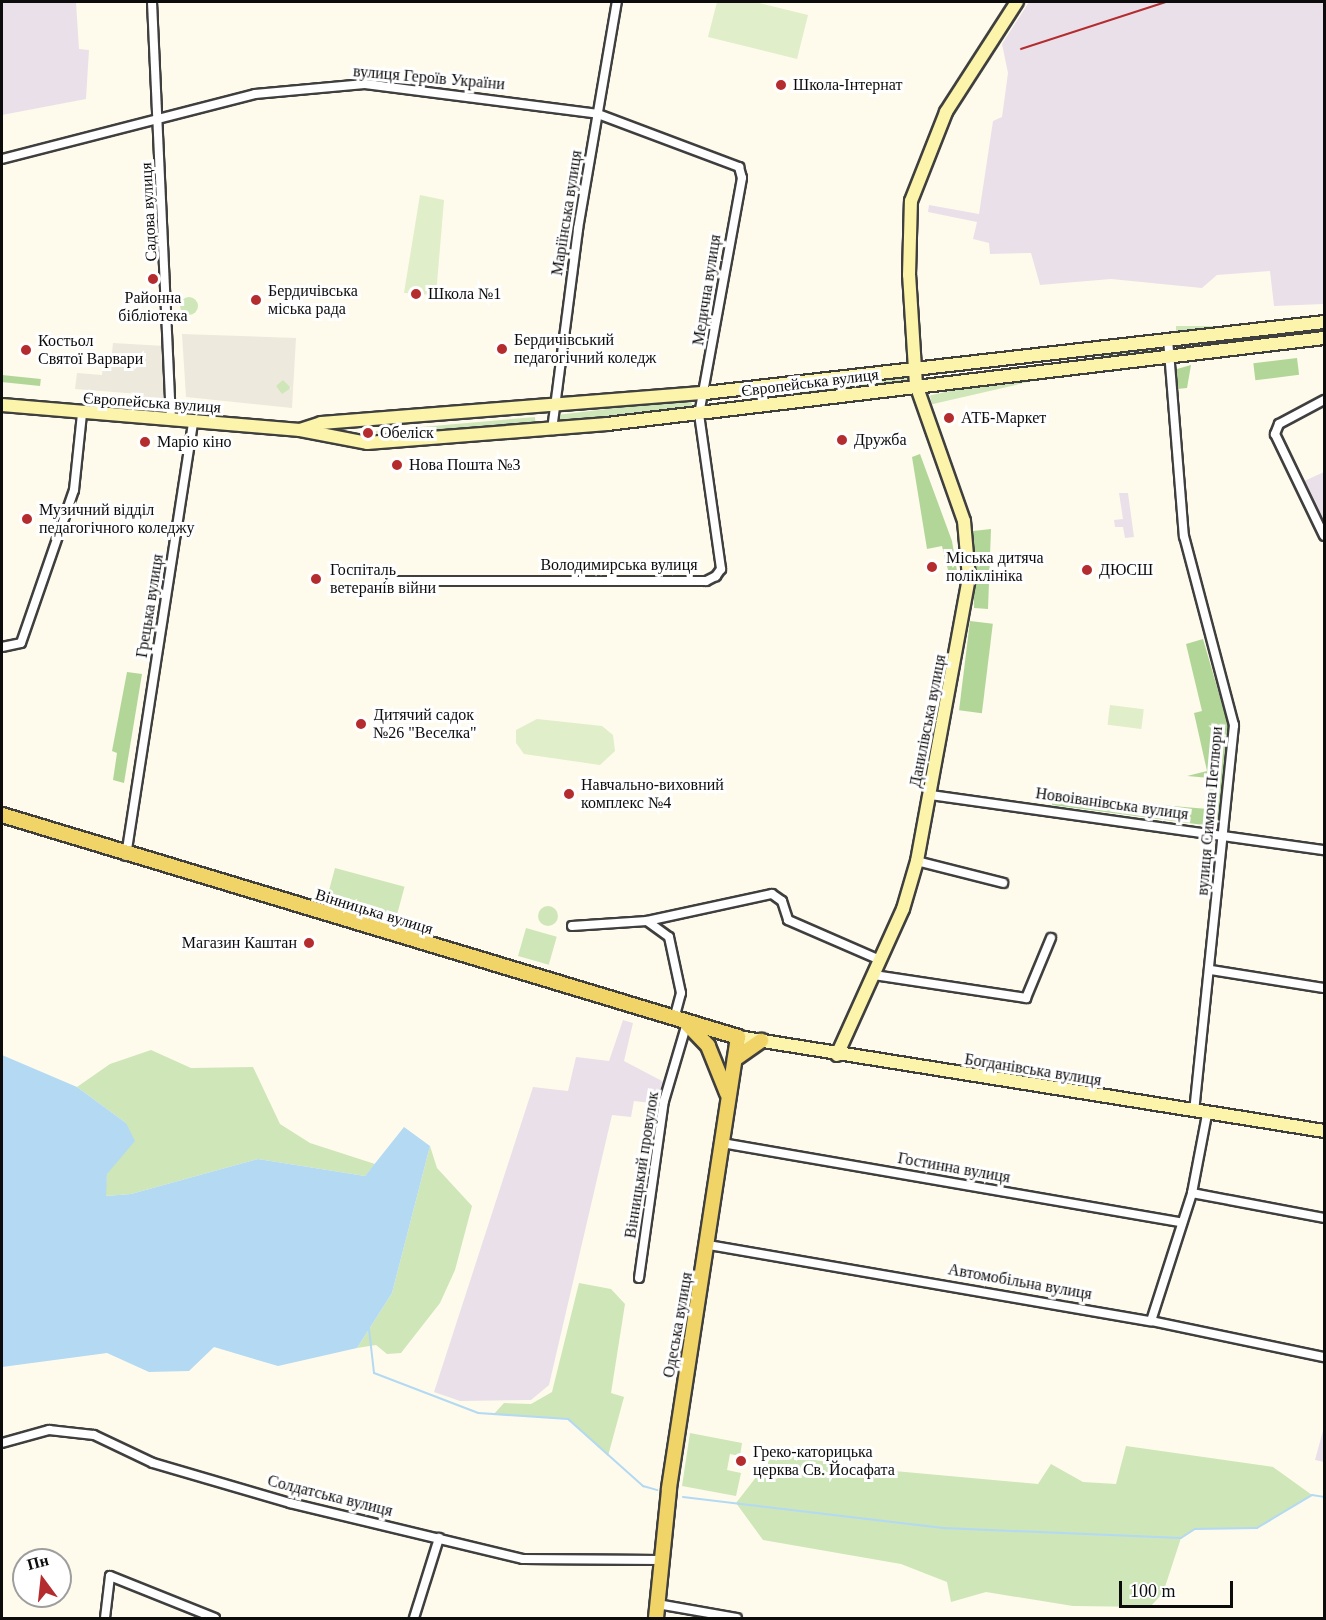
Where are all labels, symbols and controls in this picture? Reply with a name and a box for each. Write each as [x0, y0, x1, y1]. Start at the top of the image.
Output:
street label: вулиця Героїв України [352, 62, 506, 94]
place label: Школа-Інтернат [793, 75, 903, 95]
marker: Школа-Інтернат [774, 78, 788, 92]
street label: Маріїнська вулиця [548, 149, 586, 277]
street label: Садова вулиця [137, 162, 161, 262]
street label: Медична вулиця [689, 233, 725, 347]
marker: Районна бібліотека [146, 272, 160, 286]
place label: Бердичівська міська рада [268, 281, 358, 319]
place label: Школа №1 [428, 284, 501, 304]
marker: Школа №1 [409, 287, 423, 301]
place label: Районна бібліотека [118, 288, 188, 326]
marker: Бердичівська міська рада [249, 293, 263, 307]
place label: Бердичівський педагогічний коледж [514, 330, 656, 368]
place label: Костьол Святої Варвари [38, 331, 143, 369]
marker: Бердичівський педагогічний коледж [495, 342, 509, 356]
marker: Костьол Святої Варвари [19, 343, 33, 357]
street label: Європейська вулиця [740, 365, 880, 401]
street label: Європейська вулиця [82, 389, 222, 417]
place label: АТБ-Маркет [961, 408, 1046, 428]
marker: АТБ-Маркет [942, 411, 956, 425]
place label: Обеліск [380, 423, 434, 443]
marker: Обеліск [361, 426, 375, 440]
place label: Дружба [854, 430, 907, 450]
place label: Маріо кіно [157, 432, 232, 452]
marker: Дружба [835, 433, 849, 447]
marker: Маріо кіно [138, 435, 152, 449]
place label: Нова Пошта №3 [409, 455, 520, 475]
marker: Нова Пошта №3 [390, 458, 404, 472]
place label: Музичний відділ педагогічного коледжу [39, 500, 194, 538]
marker: Музичний відділ педагогічного коледжу [20, 512, 34, 526]
place label: Міська дитяча поліклініка [946, 548, 1044, 586]
street label: Грецька вулиця [132, 553, 168, 659]
street label: Володимирська вулиця [540, 555, 698, 575]
marker: Міська дитяча поліклініка [923, 558, 941, 576]
place label: Госпіталь ветеранів війни [330, 560, 436, 598]
place label: ДЮСШ [1099, 560, 1153, 580]
marker: ДЮСШ [1080, 563, 1094, 577]
marker: Госпіталь ветеранів війни [307, 570, 325, 588]
street label: Данилівська вулиця [906, 653, 950, 789]
place label: Дитячий садок №26 "Веселка" [373, 705, 477, 743]
marker: Дитячий садок №26 "Веселка" [354, 717, 368, 731]
street label: вулиця Симона Петлюри [1193, 726, 1227, 896]
place label: Навчально-виховний комплекс №4 [581, 775, 724, 813]
street label: Новоіванівська вулиця [1034, 784, 1190, 824]
marker: Навчально-виховний комплекс №4 [562, 787, 576, 801]
street label: Вінницька вулиця [313, 885, 435, 939]
place label: Магазин Каштан [182, 933, 297, 953]
marker: Магазин Каштан [302, 936, 316, 950]
street label: Богданівська вулиця [963, 1050, 1103, 1090]
street label: Вінницький провулок [621, 1090, 663, 1240]
street label: Гостинна вулиця [896, 1149, 1012, 1187]
street label: Автомобільна вулиця [947, 1260, 1093, 1304]
street label: Одеська вулиця [659, 1271, 697, 1379]
place label: Греко-каторицька церква Св. Йосафата [753, 1442, 895, 1480]
marker: Греко-каторицька церква Св. Йосафата [734, 1454, 748, 1468]
street label: Солдатська вулиця [265, 1471, 395, 1521]
north arrow [12, 1548, 72, 1608]
text: Пн [25, 1551, 50, 1573]
scale bar [1122, 1569, 1236, 1607]
text: 100 m [1130, 1581, 1176, 1601]

